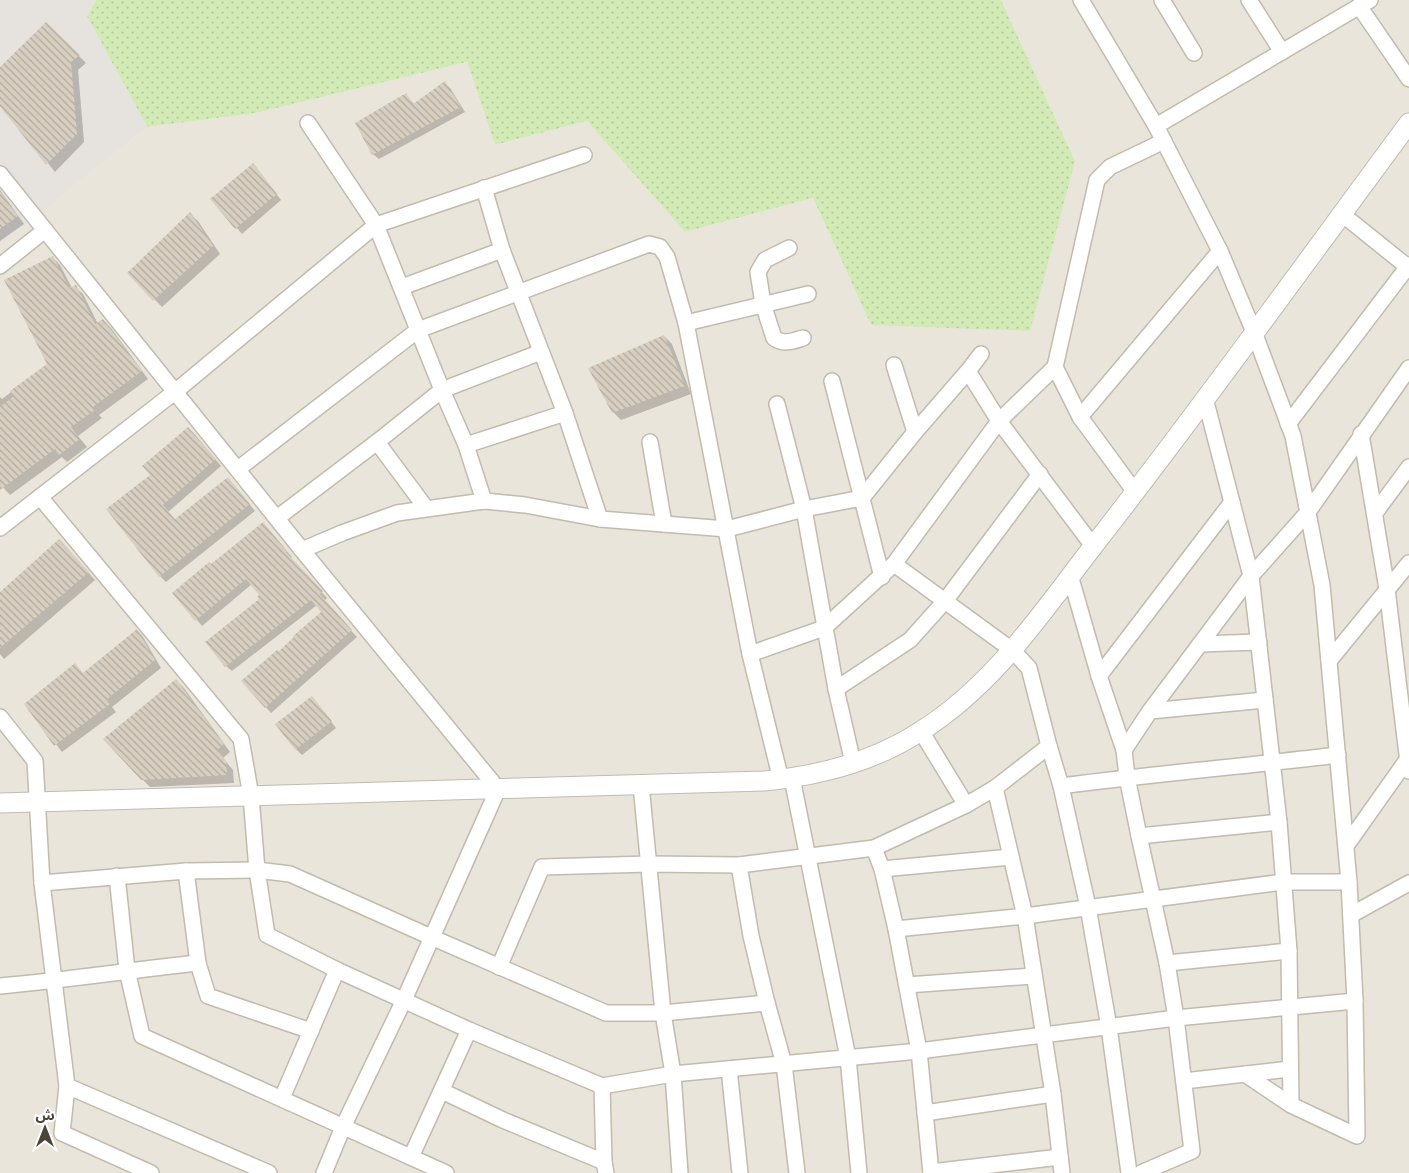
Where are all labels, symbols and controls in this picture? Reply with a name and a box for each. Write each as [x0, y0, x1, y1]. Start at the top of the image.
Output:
north arrow [20, 1103, 70, 1153]
text: ش [35, 1107, 55, 1123]

